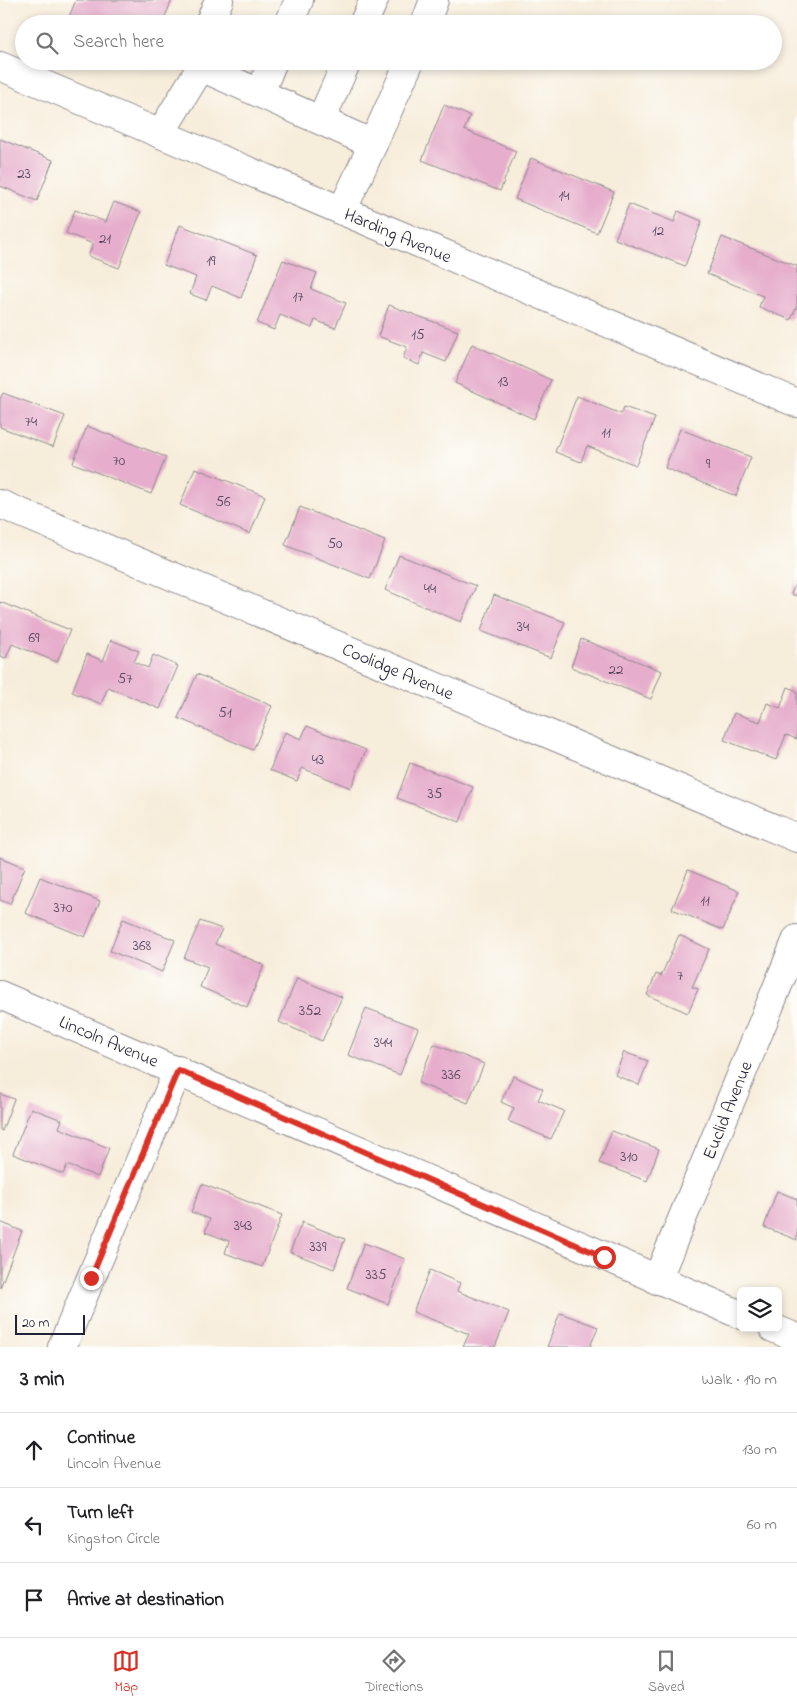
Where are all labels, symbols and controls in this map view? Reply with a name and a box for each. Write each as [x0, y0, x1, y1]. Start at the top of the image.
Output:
search box [15, 15, 782, 70]
icon: search [33, 29, 61, 57]
text: Search here [73, 29, 164, 56]
house number: 23 [17, 163, 31, 185]
house number: 14 [559, 185, 569, 207]
street label: Harding Avenue [339, 203, 456, 272]
house number: 12 [652, 220, 665, 242]
house number: 21 [99, 228, 111, 250]
house number: 19 [206, 250, 216, 272]
house number: 17 [293, 286, 303, 308]
house number: 15 [411, 324, 425, 346]
house number: 13 [498, 371, 508, 393]
house number: 74 [25, 411, 37, 433]
house number: 11 [601, 422, 611, 444]
house number: 70 [113, 450, 126, 472]
house number: 9 [706, 453, 711, 475]
house number: 56 [215, 491, 231, 513]
house number: 50 [327, 533, 343, 555]
house number: 44 [424, 578, 436, 600]
house number: 34 [517, 616, 529, 638]
house number: 69 [28, 627, 40, 649]
street label: Coolidge Avenue [337, 638, 458, 709]
house number: 22 [609, 659, 624, 681]
house number: 57 [118, 668, 132, 690]
house number: 51 [218, 702, 232, 724]
house number: 43 [312, 749, 324, 771]
house number: 35 [428, 783, 443, 805]
house number: 11 [700, 890, 710, 912]
house number: 370 [54, 897, 73, 919]
house number: 368 [133, 935, 152, 957]
house number: 7 [677, 965, 683, 987]
house number: 352 [299, 1000, 322, 1022]
street label: Lincoln Avenue [54, 1010, 163, 1076]
house number: 344 [374, 1032, 392, 1054]
street label: Euclid Avenue [697, 1057, 761, 1164]
house number: 336 [442, 1064, 461, 1086]
house number: 310 [620, 1146, 638, 1168]
house number: 343 [234, 1215, 252, 1237]
house number: 339 [310, 1236, 327, 1258]
route start [593, 1246, 616, 1269]
house number: 335 [366, 1264, 387, 1286]
route end [80, 1267, 103, 1290]
map controls [737, 1287, 782, 1332]
button: layers [737, 1287, 782, 1332]
scale bar [15, 1312, 85, 1335]
text: 20 m [22, 1313, 49, 1334]
text: 3 min [20, 1365, 64, 1395]
text: Walk · 190 m [702, 1368, 777, 1392]
text: Continue [67, 1425, 135, 1452]
icon: ahead [20, 1436, 48, 1464]
text: 130 m [742, 1438, 777, 1462]
text: Lincoln Avenue [67, 1452, 161, 1476]
text: Turn left [67, 1500, 134, 1527]
icon: left [20, 1511, 48, 1539]
text: 60 m [747, 1513, 777, 1537]
text: Kingston Circle [67, 1527, 160, 1551]
icon: arrive [20, 1586, 48, 1614]
text: Arrive at destination [67, 1587, 224, 1614]
tab: Map [112, 1647, 140, 1698]
tab: Directions [365, 1647, 423, 1698]
tab: Saved [648, 1647, 685, 1698]

